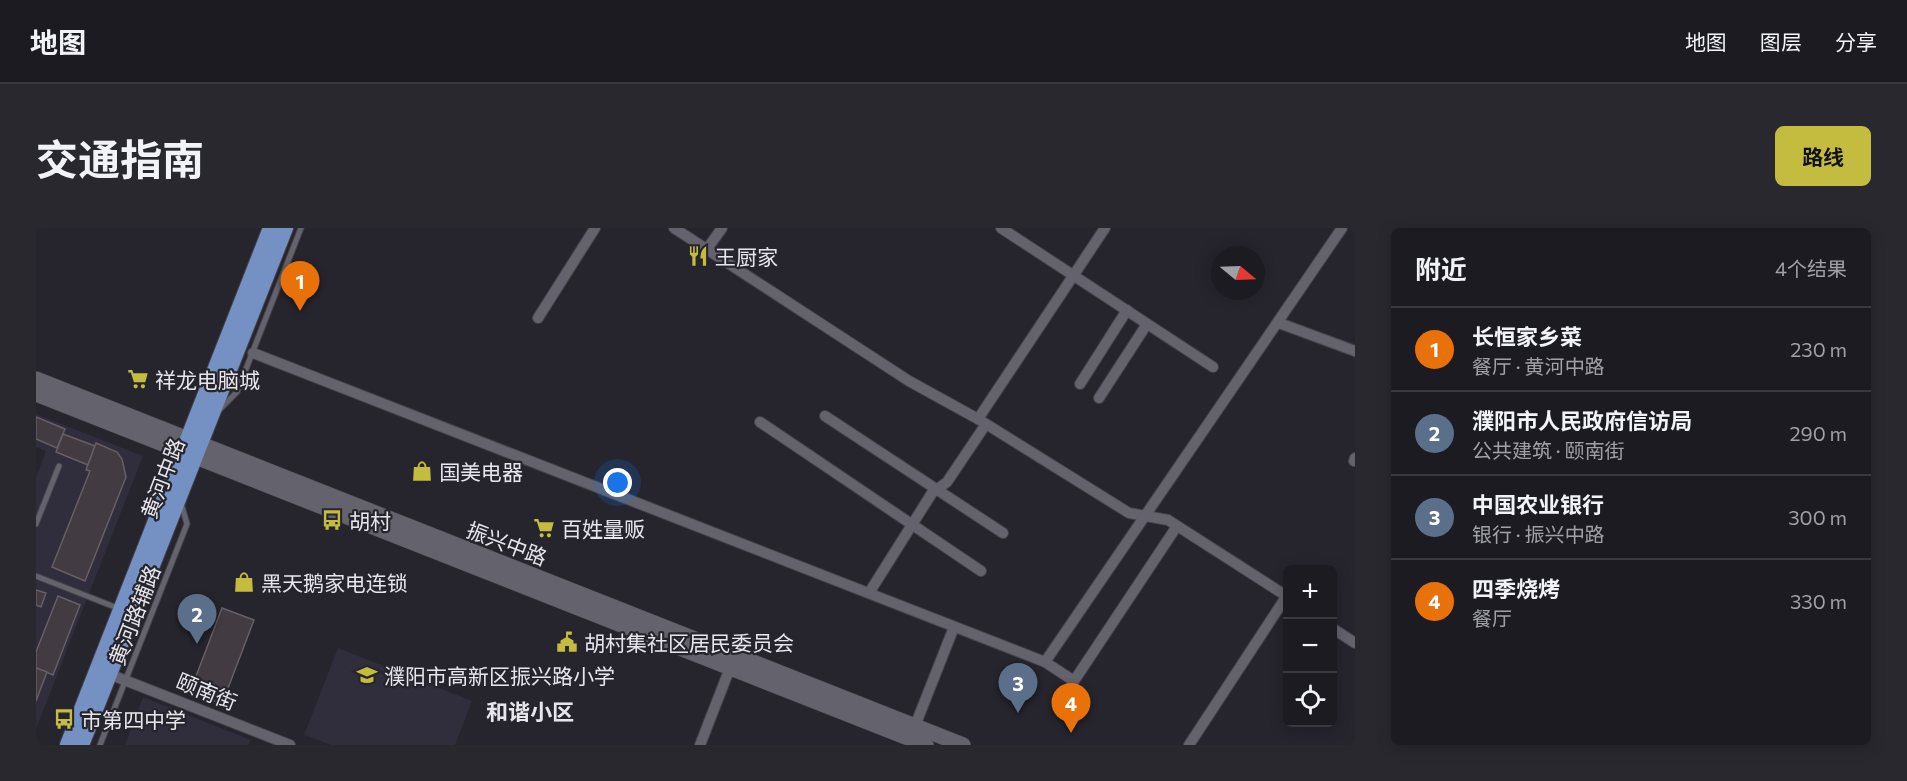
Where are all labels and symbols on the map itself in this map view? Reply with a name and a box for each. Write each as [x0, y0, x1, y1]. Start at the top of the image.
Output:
restaurant icon: 王厨家 [686, 244, 710, 268]
place label: 王厨家 [715, 244, 778, 269]
north arrow [1211, 246, 1265, 300]
pin: 1 [280, 262, 320, 311]
supermarket icon: 祥龙电脑城 [126, 367, 150, 391]
place label: 祥龙电脑城 [155, 367, 260, 392]
street label: 黄河中路 [135, 434, 189, 522]
shop icon: 国美电器 [410, 459, 434, 483]
place label: 国美电器 [439, 459, 523, 484]
your location [603, 468, 632, 497]
bus stop icon: 胡村 [320, 508, 344, 532]
place label: 胡村 [349, 508, 391, 533]
street label: 振兴中路 [463, 516, 551, 570]
supermarket icon: 百姓量贩 [532, 516, 556, 540]
place label: 百姓量贩 [561, 516, 645, 541]
street label: 黄河路辅路 [104, 562, 164, 668]
shop icon: 黑天鹅家电连锁 [232, 570, 256, 594]
place label: 黑天鹅家电连锁 [261, 570, 408, 595]
pin: 2 [178, 594, 216, 644]
public building icon: 胡村集社区居民委员会 [555, 630, 579, 654]
place label: 胡村集社区居民委员会 [584, 630, 794, 655]
school or university icon: 濮阳市高新区振兴路小学 [355, 663, 379, 687]
place label: 濮阳市高新区振兴路小学 [384, 663, 615, 688]
pin: 3 [998, 664, 1038, 713]
street label: 颐南街 [173, 668, 241, 714]
pin: 4 [1052, 684, 1090, 733]
district label: 和谐小区 [486, 698, 574, 725]
bus stop icon: 市第四中学 [52, 707, 76, 731]
place label: 市第四中学 [81, 707, 186, 732]

